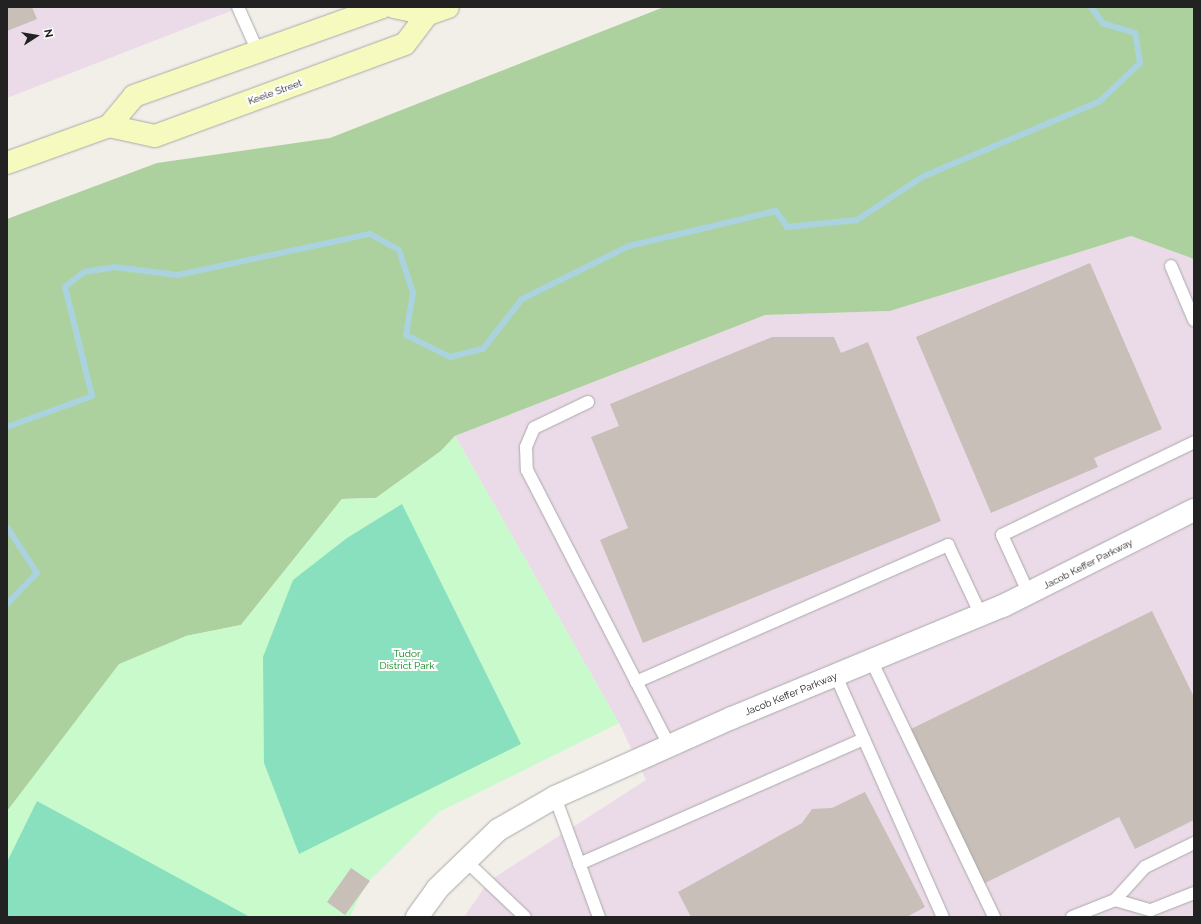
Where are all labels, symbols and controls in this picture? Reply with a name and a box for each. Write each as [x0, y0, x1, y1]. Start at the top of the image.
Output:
north arrow [16, 16, 56, 56]
text: N [41, 28, 55, 39]
street label: Keele Street [246, 77, 304, 107]
street label: Jacob Keffer Parkway [1041, 536, 1135, 592]
park label: Tudor District Park [379, 647, 435, 670]
street label: Jacob Keffer Parkway [743, 670, 839, 718]

